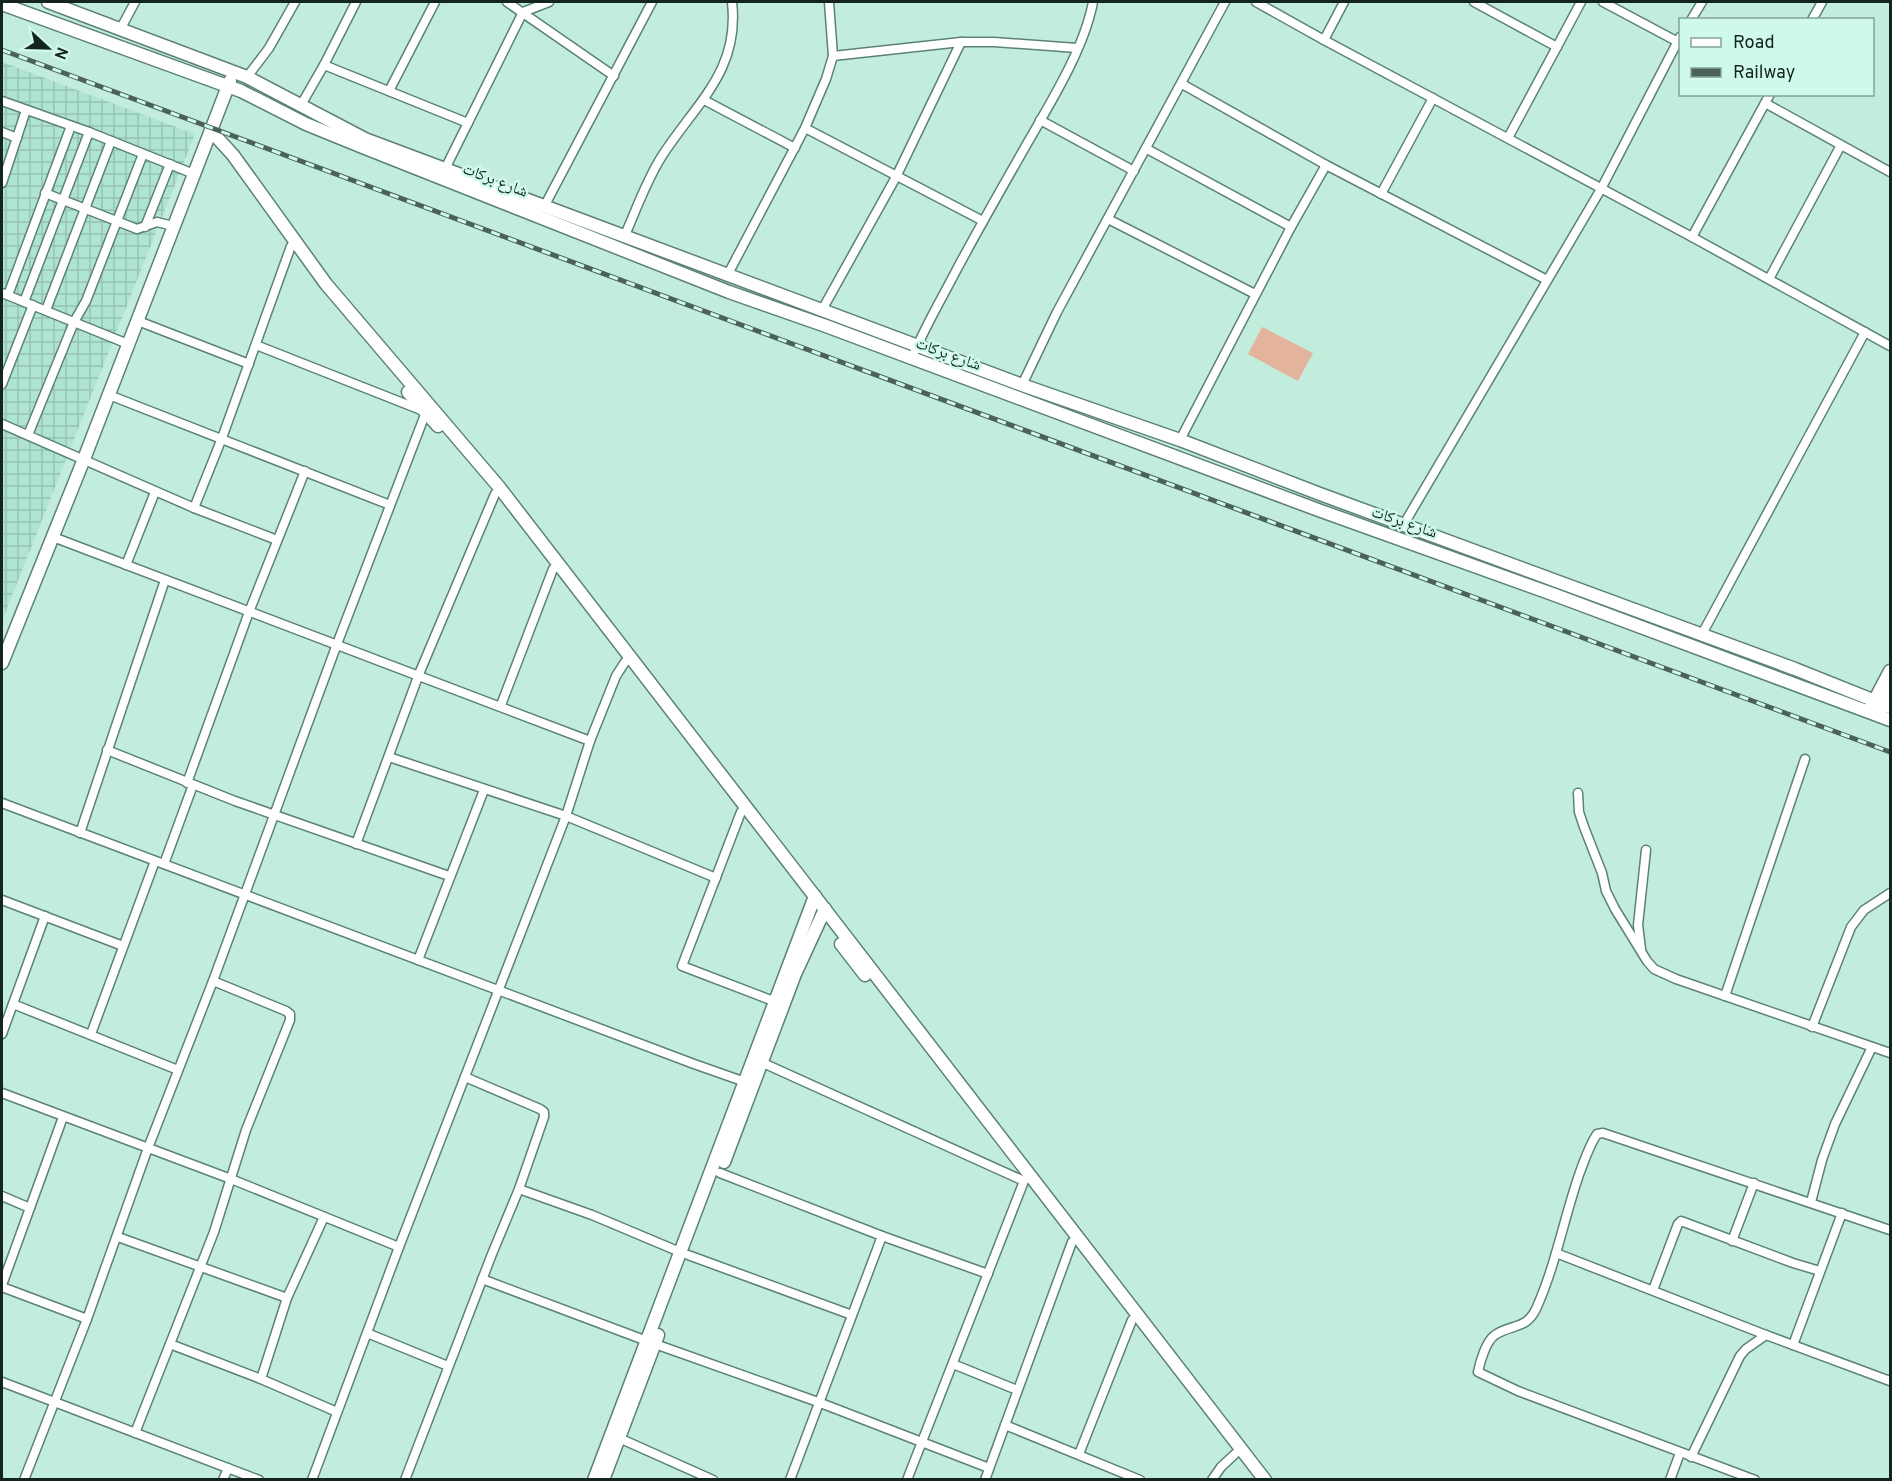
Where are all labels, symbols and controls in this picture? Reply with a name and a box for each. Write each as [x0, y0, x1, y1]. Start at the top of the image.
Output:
north arrow [18, 18, 78, 78]
legend [1679, 18, 1874, 96]
text: Road [1733, 32, 1775, 55]
text: N [49, 44, 71, 62]
text: Railway [1733, 62, 1795, 85]
street label: شارع بركات [460, 159, 530, 203]
street label: شارع بركات [913, 334, 983, 376]
street label: شارع بركات [1369, 502, 1439, 544]

